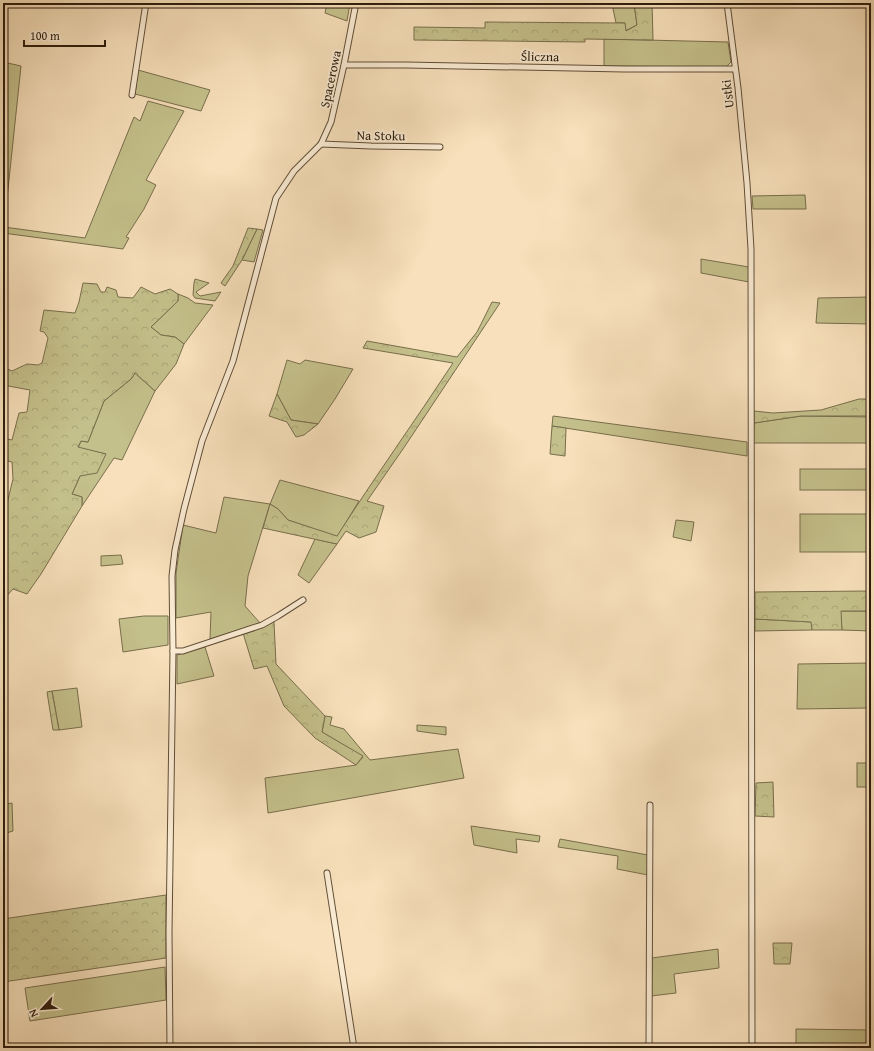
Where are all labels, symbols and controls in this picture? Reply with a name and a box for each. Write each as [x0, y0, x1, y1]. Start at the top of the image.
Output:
scale bar [24, 22, 105, 48]
text: 100 m [30, 27, 60, 44]
street label: Śliczna [521, 47, 560, 66]
street label: Spacerowa [315, 48, 346, 110]
street label: Ustki [716, 78, 739, 109]
street label: Na Stoku [356, 126, 406, 145]
north arrow [22, 989, 62, 1029]
text: N [24, 1006, 42, 1020]

